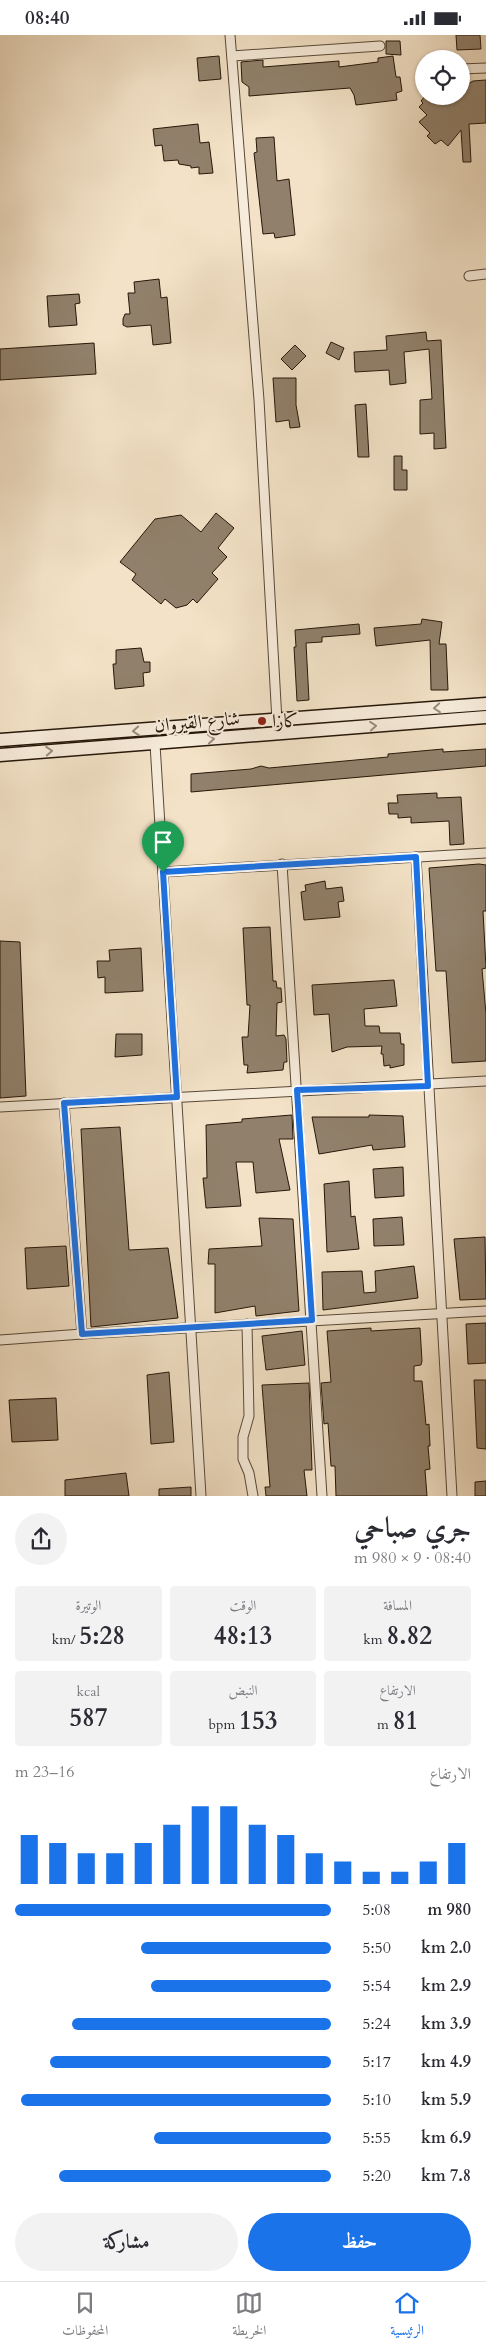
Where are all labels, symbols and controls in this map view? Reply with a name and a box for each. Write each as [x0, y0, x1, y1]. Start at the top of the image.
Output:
text: 08:40 [25, 5, 69, 31]
map controls [415, 50, 470, 105]
button: locate [415, 50, 470, 105]
one-way arrow [433, 702, 441, 713]
street label: شارع القيروان [153, 705, 241, 741]
place label: كازا [272, 708, 298, 734]
marker: كازا [256, 715, 268, 727]
one-way arrow [369, 721, 377, 732]
one-way arrow [132, 725, 140, 736]
one-way arrow [207, 734, 215, 745]
one-way arrow [45, 746, 53, 757]
pin [142, 821, 184, 872]
icon: arrive [149, 828, 177, 856]
text: جري صباحي [354, 1509, 471, 1547]
button: share [15, 1513, 67, 1565]
text: 08:40 · 9 × 980 m [354, 1547, 471, 1569]
text: الوتيرة [75, 1596, 101, 1615]
text: الوقت [230, 1596, 256, 1615]
text: المسافة [383, 1596, 412, 1615]
text: 5:28 [79, 1619, 125, 1653]
text: 48:13 [214, 1619, 272, 1653]
text: 8.82 [386, 1619, 432, 1653]
text: /km [52, 1630, 79, 1649]
text: km [363, 1630, 386, 1649]
text: النبض [229, 1681, 257, 1700]
text: الارتفاع [380, 1681, 416, 1700]
text: kcal [77, 1682, 100, 1701]
text: 587 [69, 1701, 108, 1735]
text: 153 [239, 1704, 278, 1738]
text: 81 [393, 1704, 418, 1738]
text: bpm [209, 1715, 239, 1734]
text: m [377, 1715, 393, 1734]
text: 16–23 m [15, 1761, 74, 1783]
text: الارتفاع [429, 1763, 471, 1785]
text: 5:08 [362, 1899, 391, 1921]
text: 980 m [427, 1899, 471, 1921]
text: 5:50 [362, 1937, 391, 1959]
text: 2.0 km [421, 1937, 471, 1959]
text: 5:54 [362, 1975, 391, 1997]
text: 2.9 km [421, 1975, 471, 1997]
text: 5:24 [362, 2013, 391, 2035]
text: 3.9 km [421, 2013, 471, 2035]
text: 5:17 [362, 2051, 391, 2073]
text: 4.9 km [421, 2051, 471, 2073]
text: 5:10 [362, 2089, 391, 2111]
text: 5.9 km [421, 2089, 471, 2111]
text: 5:55 [362, 2127, 391, 2149]
text: 6.9 km [421, 2127, 471, 2149]
text: 5:20 [362, 2165, 391, 2187]
text: 7.8 km [421, 2165, 471, 2187]
button: مشاركة [15, 2213, 238, 2271]
button: حفظ [248, 2213, 471, 2271]
tab: المحفوظات [62, 2289, 108, 2344]
tab: الخريطة [232, 2289, 266, 2344]
tab: الرئيسية [390, 2289, 424, 2344]

